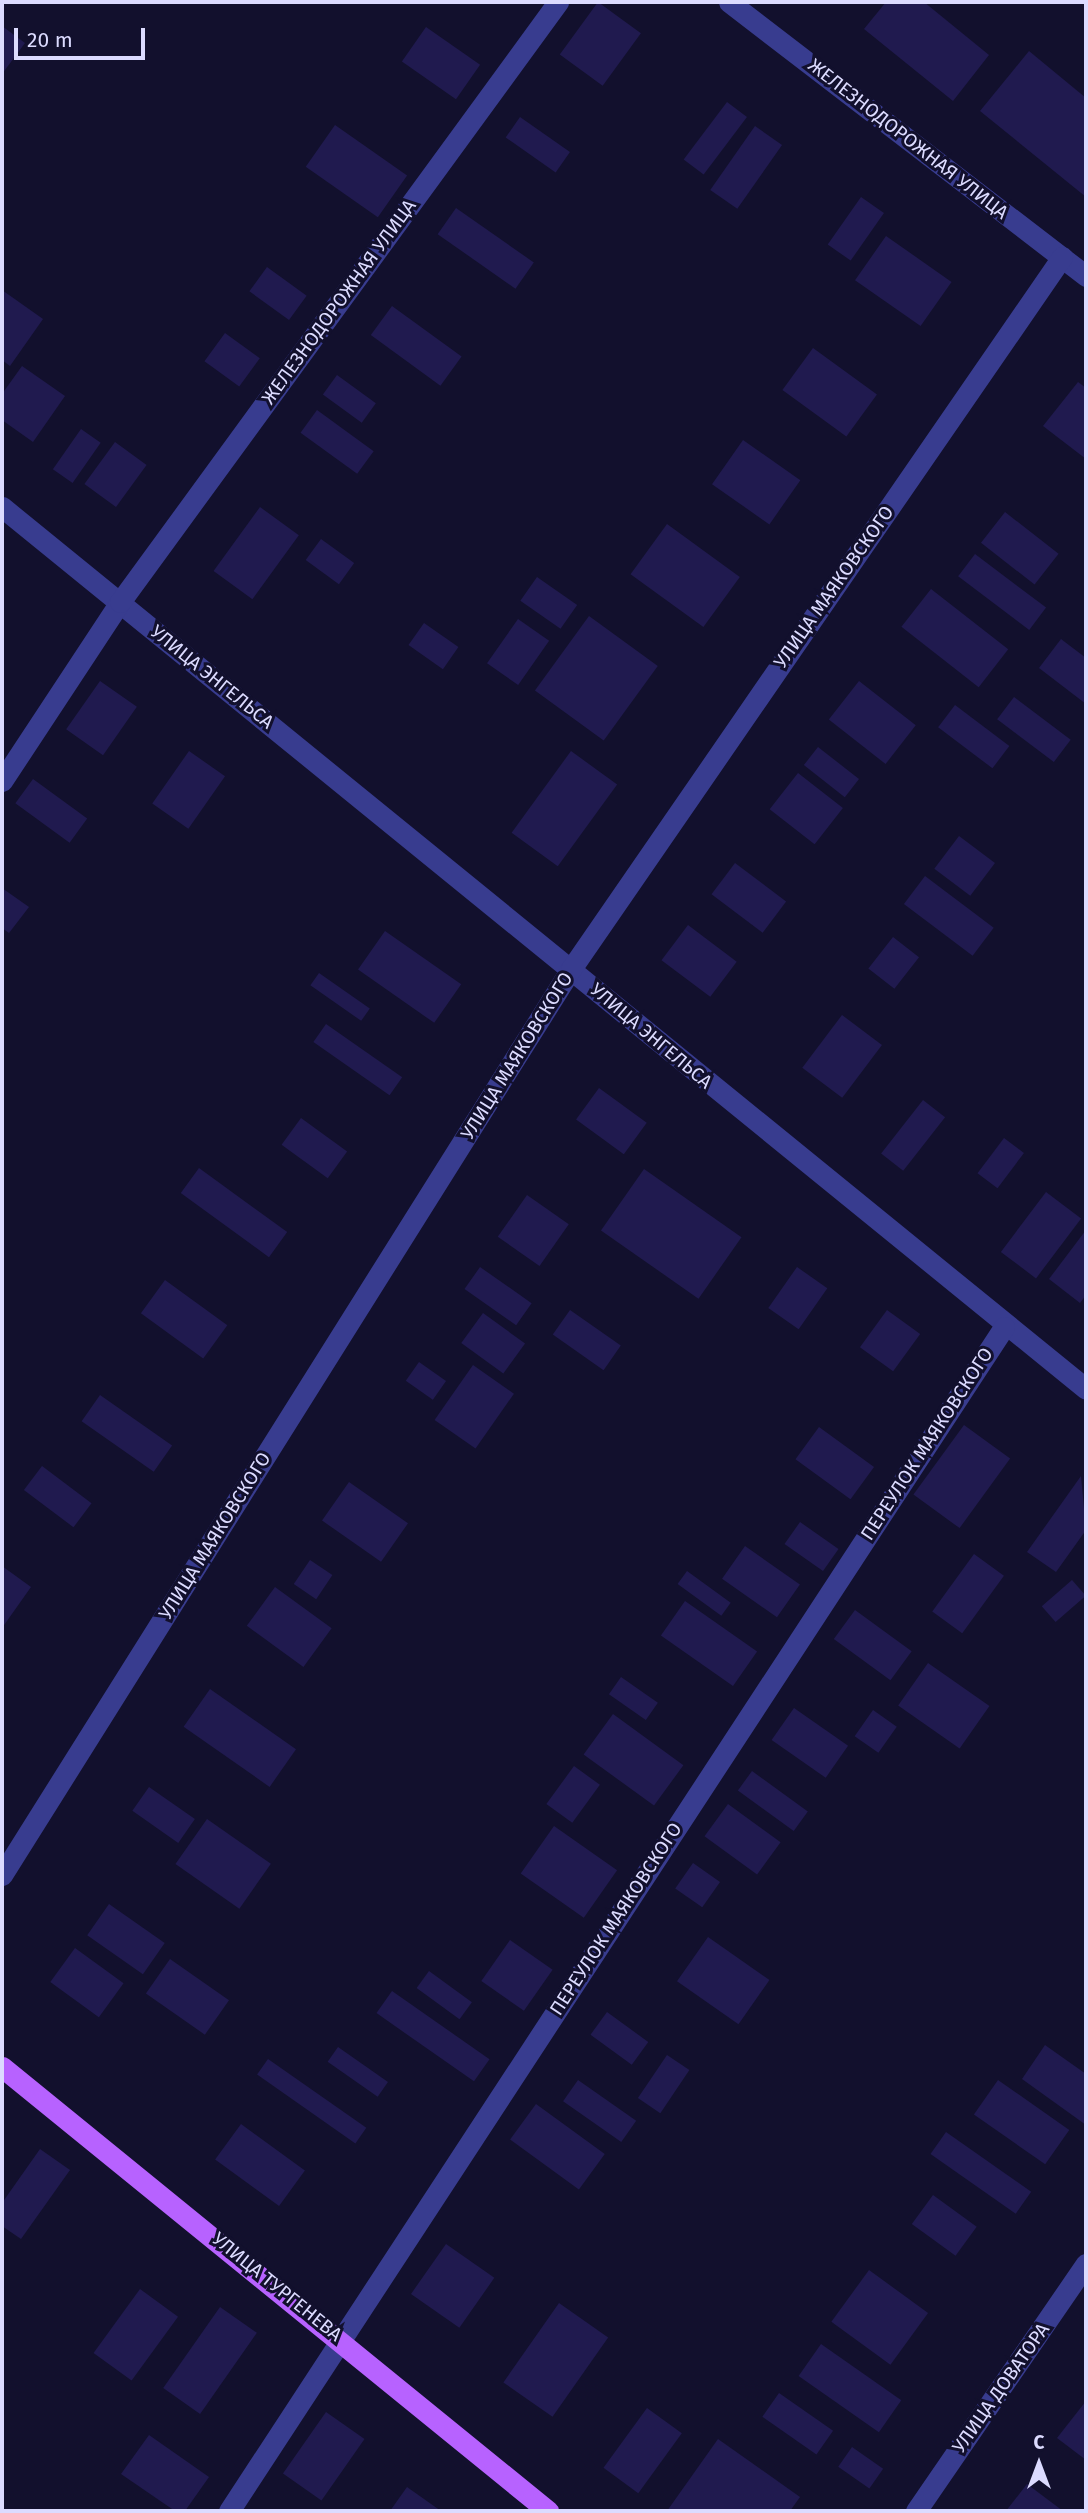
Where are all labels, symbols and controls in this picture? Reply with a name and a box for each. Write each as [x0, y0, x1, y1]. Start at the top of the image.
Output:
scale bar [18, 14, 149, 58]
text: 20 m [27, 27, 73, 53]
street label: ЖЕЛЕЗНОДОРОЖНАЯ УЛИЦА [803, 54, 1013, 224]
street label: ЖЕЛЕЗНОДОРОЖНАЯ УЛИЦА [257, 195, 421, 409]
street label: УЛИЦА МАЯКОВСКОГО [769, 501, 899, 673]
street label: УЛИЦА ЭНГЕЛЬСА [146, 620, 278, 734]
street label: УЛИЦА МАЯКОВСКОГО [456, 968, 578, 1144]
street label: УЛИЦА ЭНГЕЛЬСА [586, 978, 716, 1094]
street label: ПЕРЕУЛОК МАЯКОВСКОГО [856, 1343, 998, 1545]
street label: УЛИЦА МАЯКОВСКОГО [154, 1448, 276, 1624]
street label: ПЕРЕУЛОК МАЯКОВСКОГО [545, 1818, 687, 2020]
street label: УЛИЦА ТУРГЕНЕВА [208, 2228, 346, 2346]
street label: УЛИЦА ДОВАТОРА [948, 2319, 1054, 2457]
north arrow [1004, 2429, 1074, 2499]
text: С [1034, 2431, 1044, 2454]

